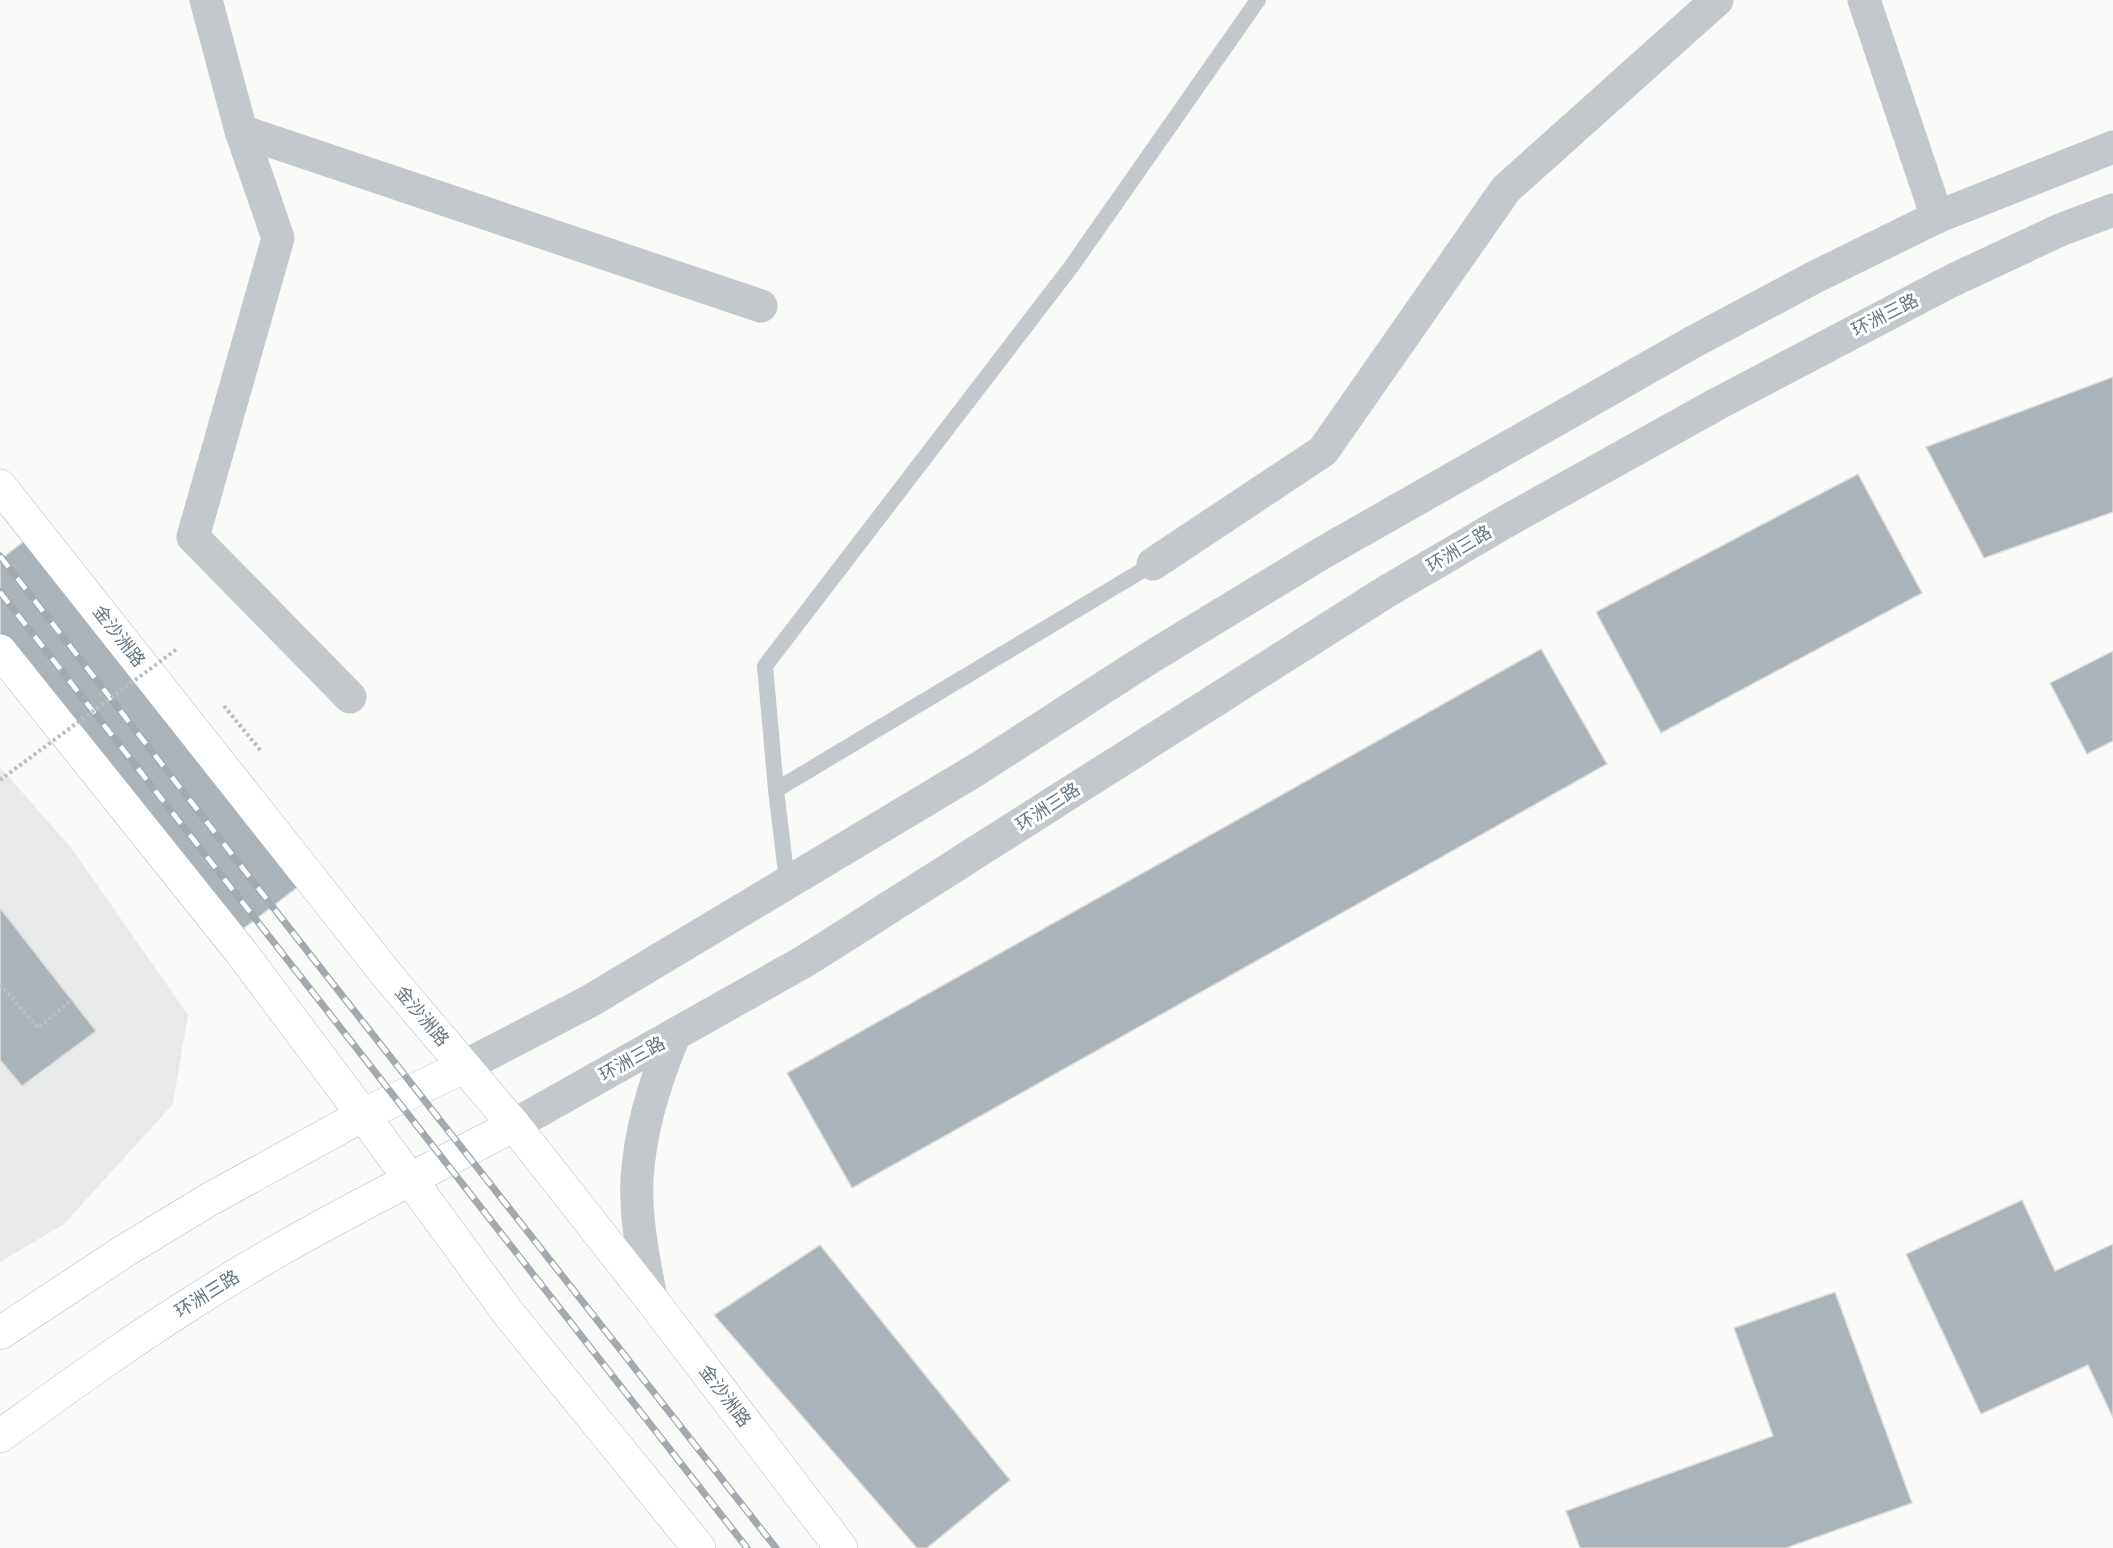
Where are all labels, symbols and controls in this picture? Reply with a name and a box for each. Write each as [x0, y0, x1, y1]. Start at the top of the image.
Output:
street label: 环洲三路 [1847, 288, 1922, 340]
street label: 环洲三路 [1422, 520, 1495, 576]
street label: 金沙洲路 [89, 600, 151, 671]
street label: 环洲三路 [1011, 777, 1084, 835]
street label: 金沙洲路 [391, 981, 454, 1050]
street label: 环洲三路 [595, 1031, 668, 1085]
street label: 环洲三路 [170, 1265, 243, 1322]
street label: 金沙洲路 [695, 1360, 756, 1431]

